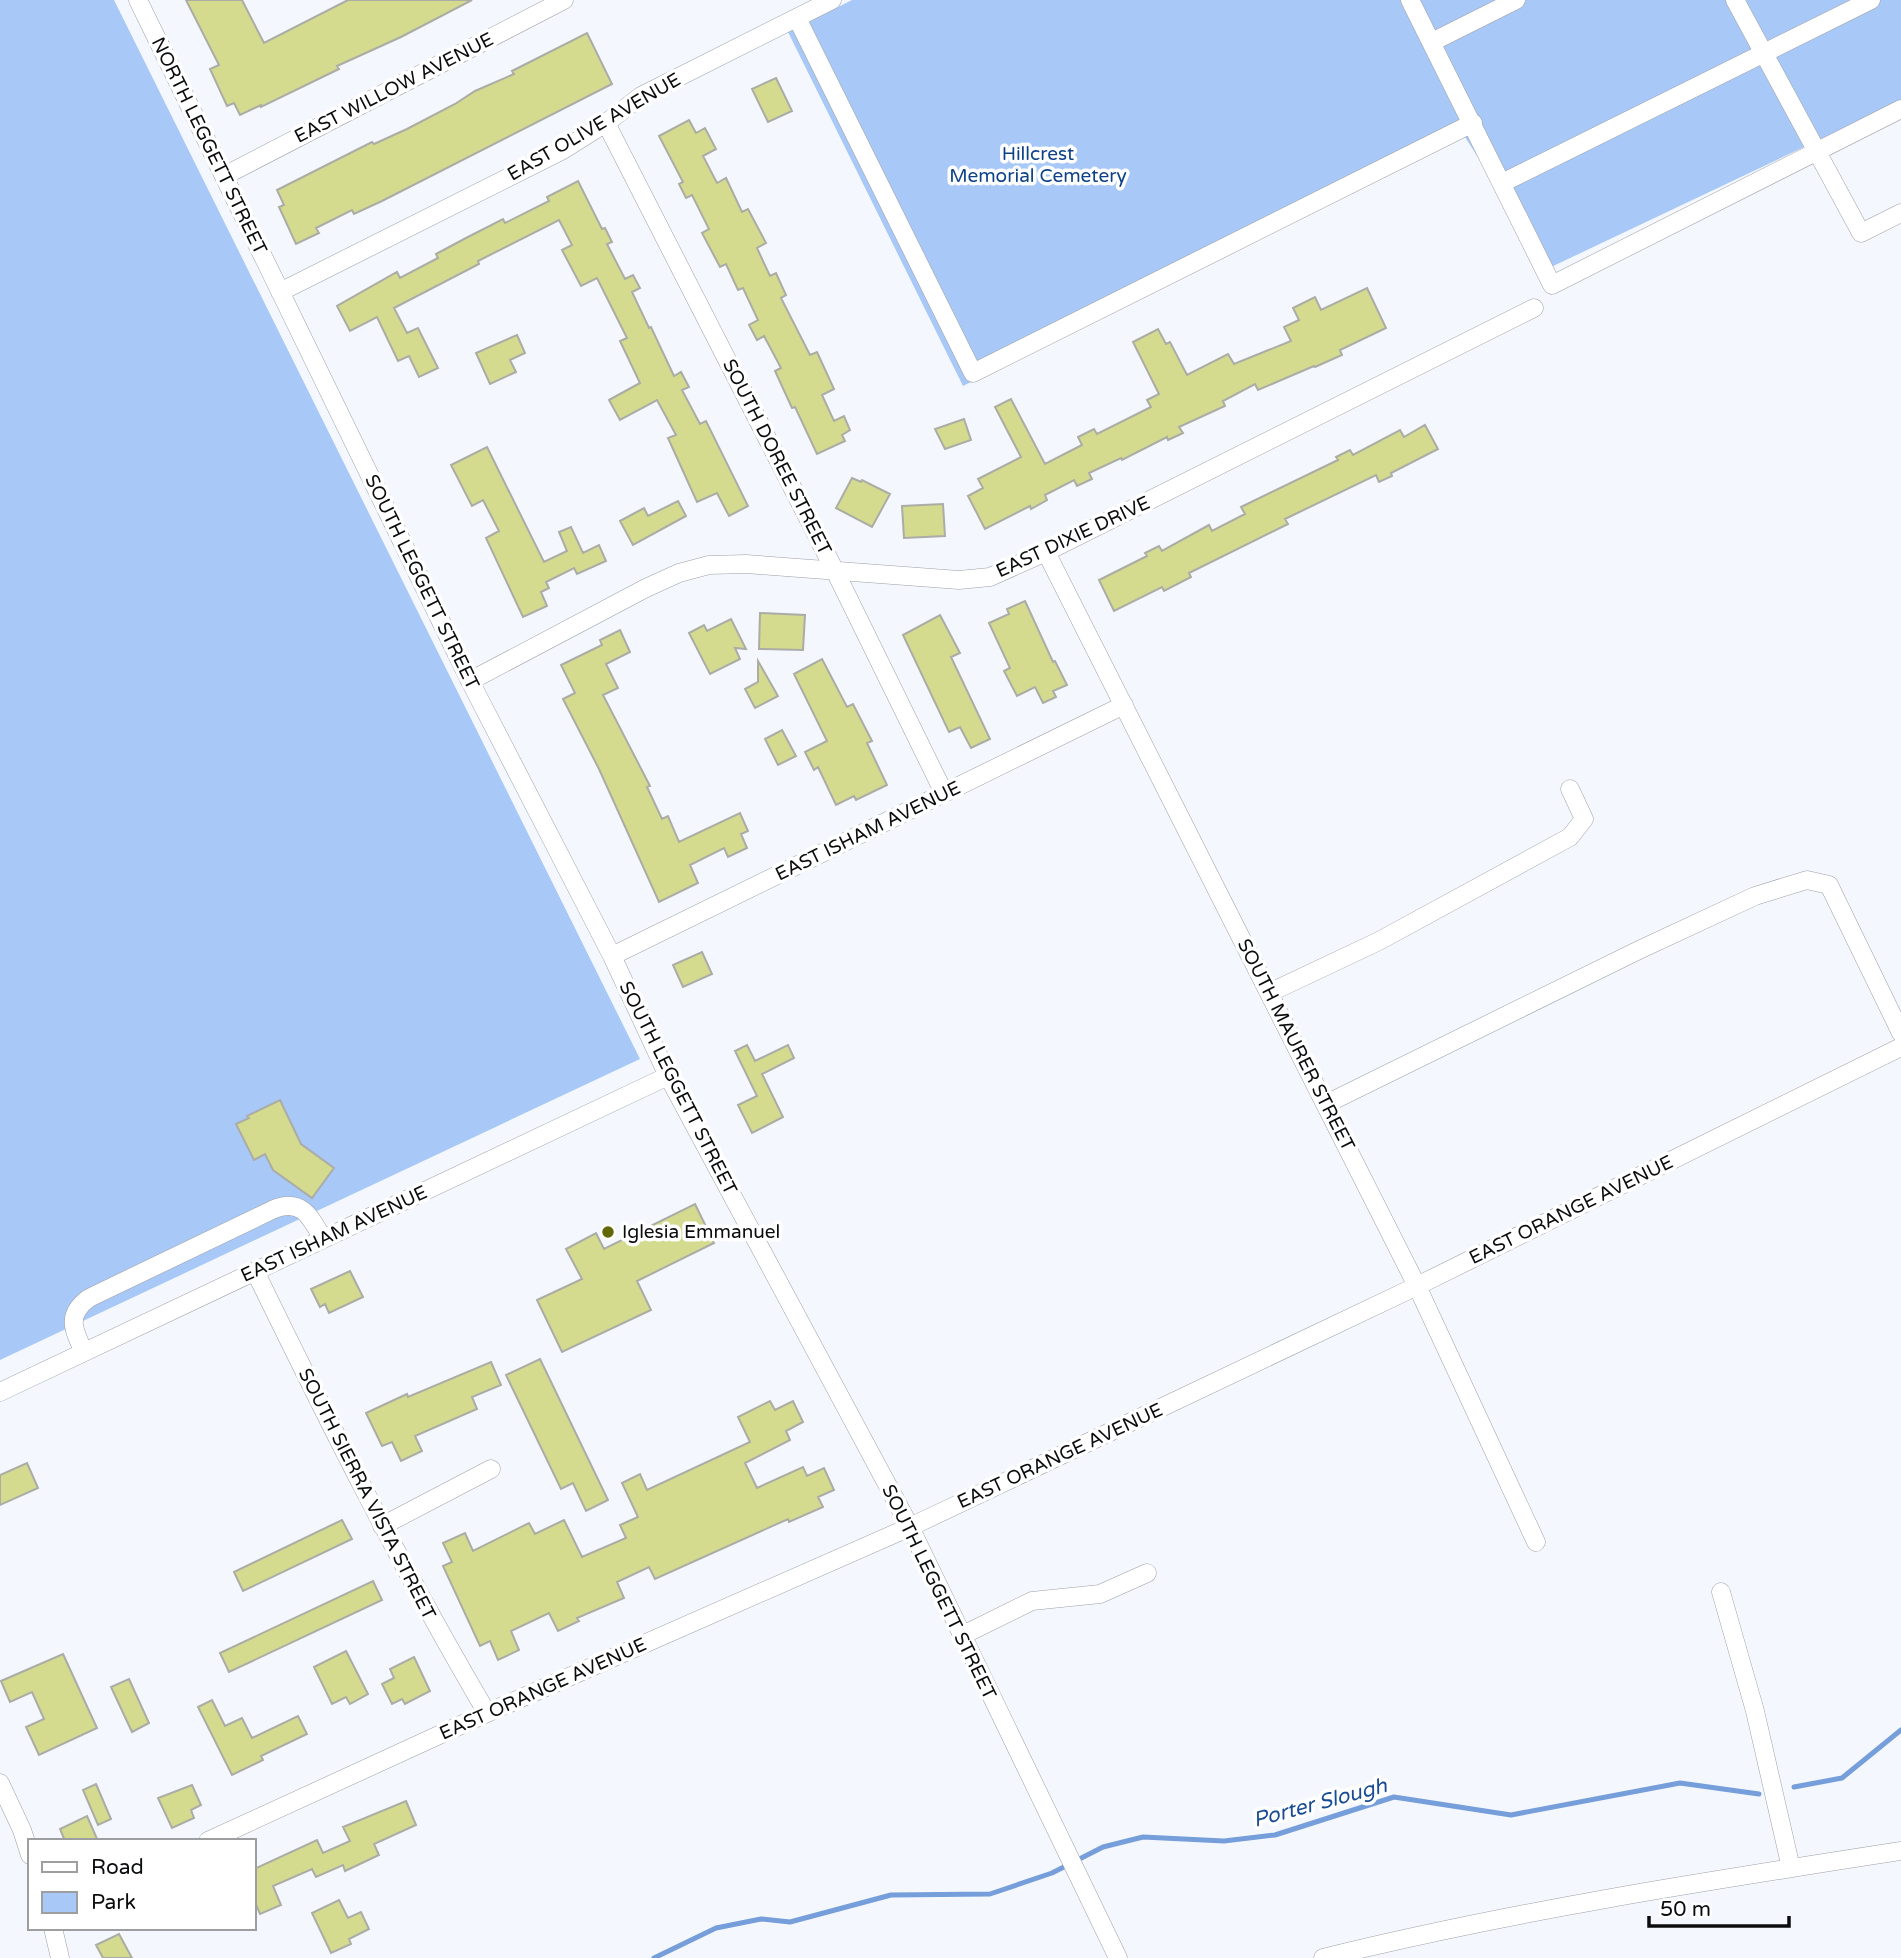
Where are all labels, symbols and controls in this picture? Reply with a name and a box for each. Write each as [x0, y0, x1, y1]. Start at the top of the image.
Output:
street label: EAST WILLOW AVENUE [291, 28, 497, 148]
street label: NORTH LEGGETT STREET [147, 34, 271, 259]
street label: EAST OLIVE AVENUE [504, 68, 684, 186]
park label: Hillcrest Memorial Cemetery [949, 143, 1127, 187]
street label: SOUTH DOREE STREET [718, 355, 836, 559]
street label: SOUTH LEGGETT STREET [360, 471, 484, 693]
street label: EAST DIXIE DRIVE [993, 492, 1153, 582]
street label: EAST ISHAM AVENUE [772, 777, 964, 885]
street label: SOUTH MAURER STREET [1233, 935, 1359, 1155]
street label: SOUTH LEGGETT STREET [615, 978, 742, 1199]
street label: EAST ORANGE AVENUE [1465, 1151, 1677, 1269]
street label: EAST ISHAM AVENUE [237, 1181, 431, 1287]
place label: Iglesia Emmanuel [622, 1221, 780, 1243]
marker: Iglesia Emmanuel [600, 1224, 616, 1240]
street label: SOUTH SIERRA VISTA STREET [294, 1365, 440, 1624]
street label: EAST ORANGE AVENUE [954, 1399, 1166, 1513]
street label: SOUTH LEGGETT STREET [877, 1481, 1001, 1703]
street label: EAST ORANGE AVENUE [436, 1633, 650, 1745]
water label: Porter Slough [1250, 1773, 1391, 1833]
legend [28, 1839, 256, 1930]
text: Road [91, 1855, 144, 1880]
scale bar [1649, 1884, 1789, 1928]
text: Park [91, 1890, 136, 1915]
text: 50 m [1660, 1897, 1711, 1922]

